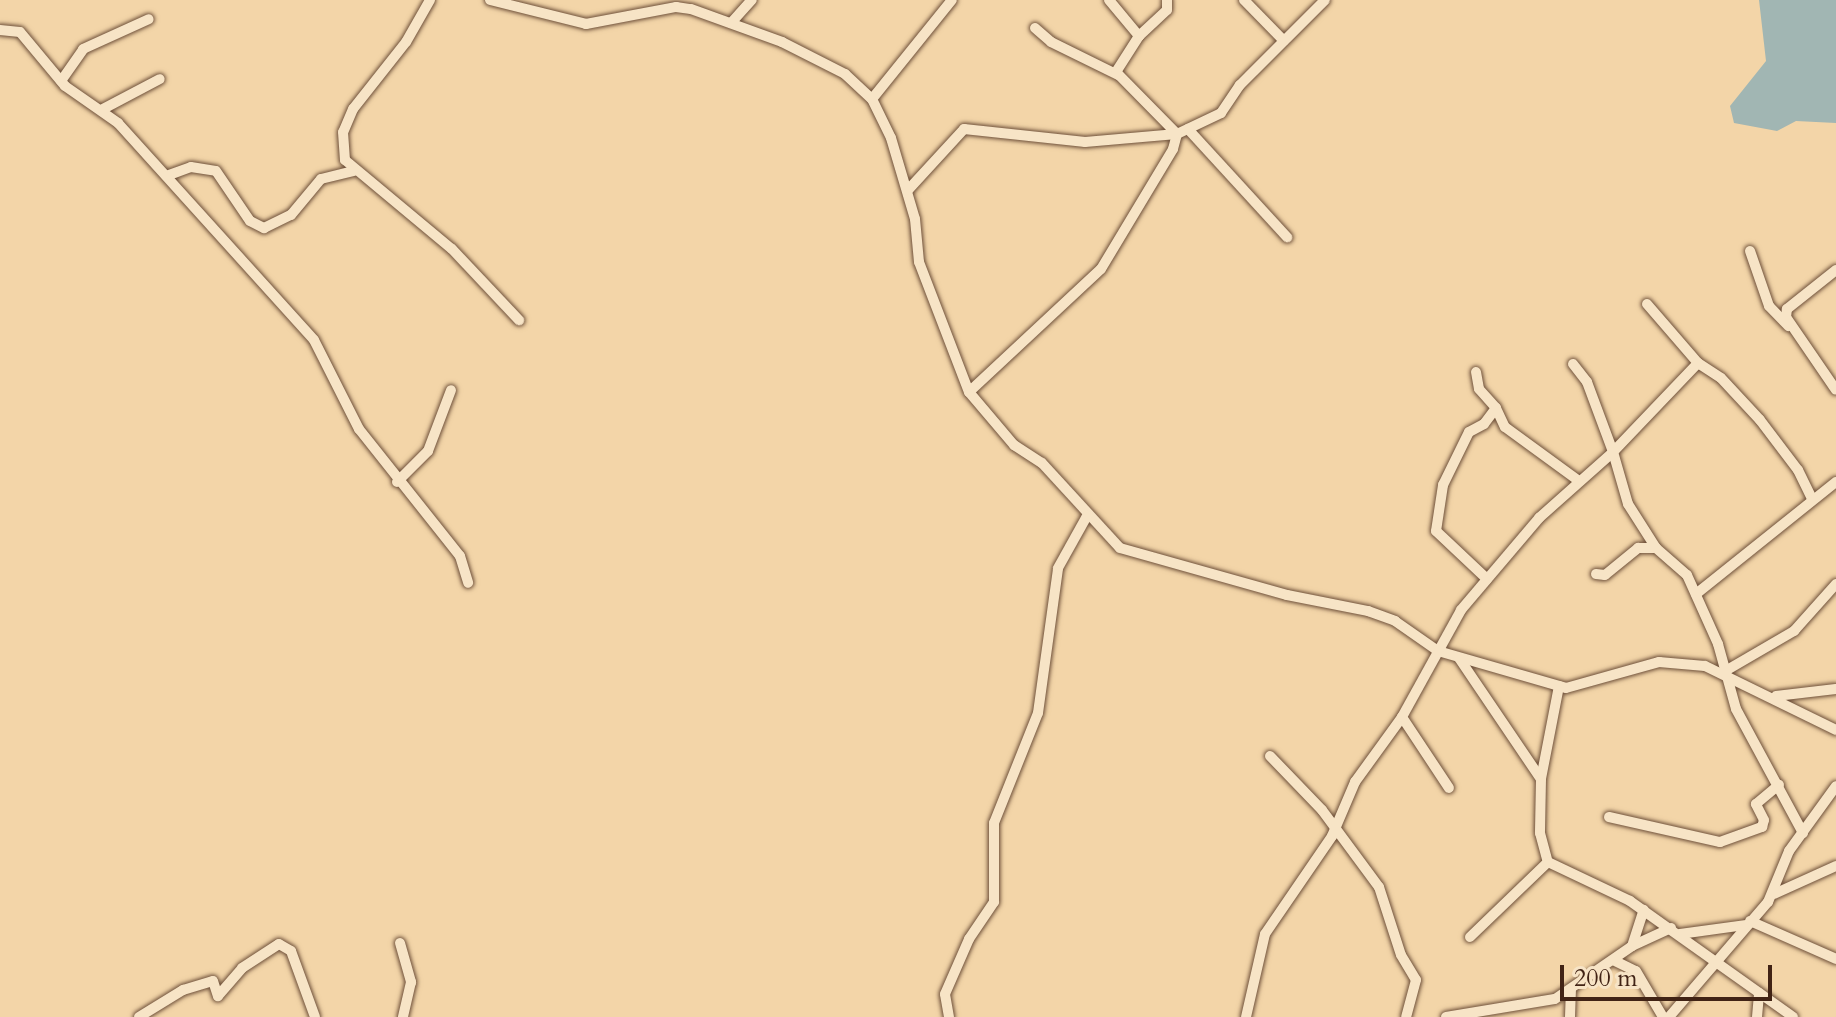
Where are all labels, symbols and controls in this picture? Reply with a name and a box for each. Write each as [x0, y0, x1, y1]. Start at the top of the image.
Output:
scale bar [1564, 949, 1776, 999]
text: 200 m [1574, 962, 1638, 995]

